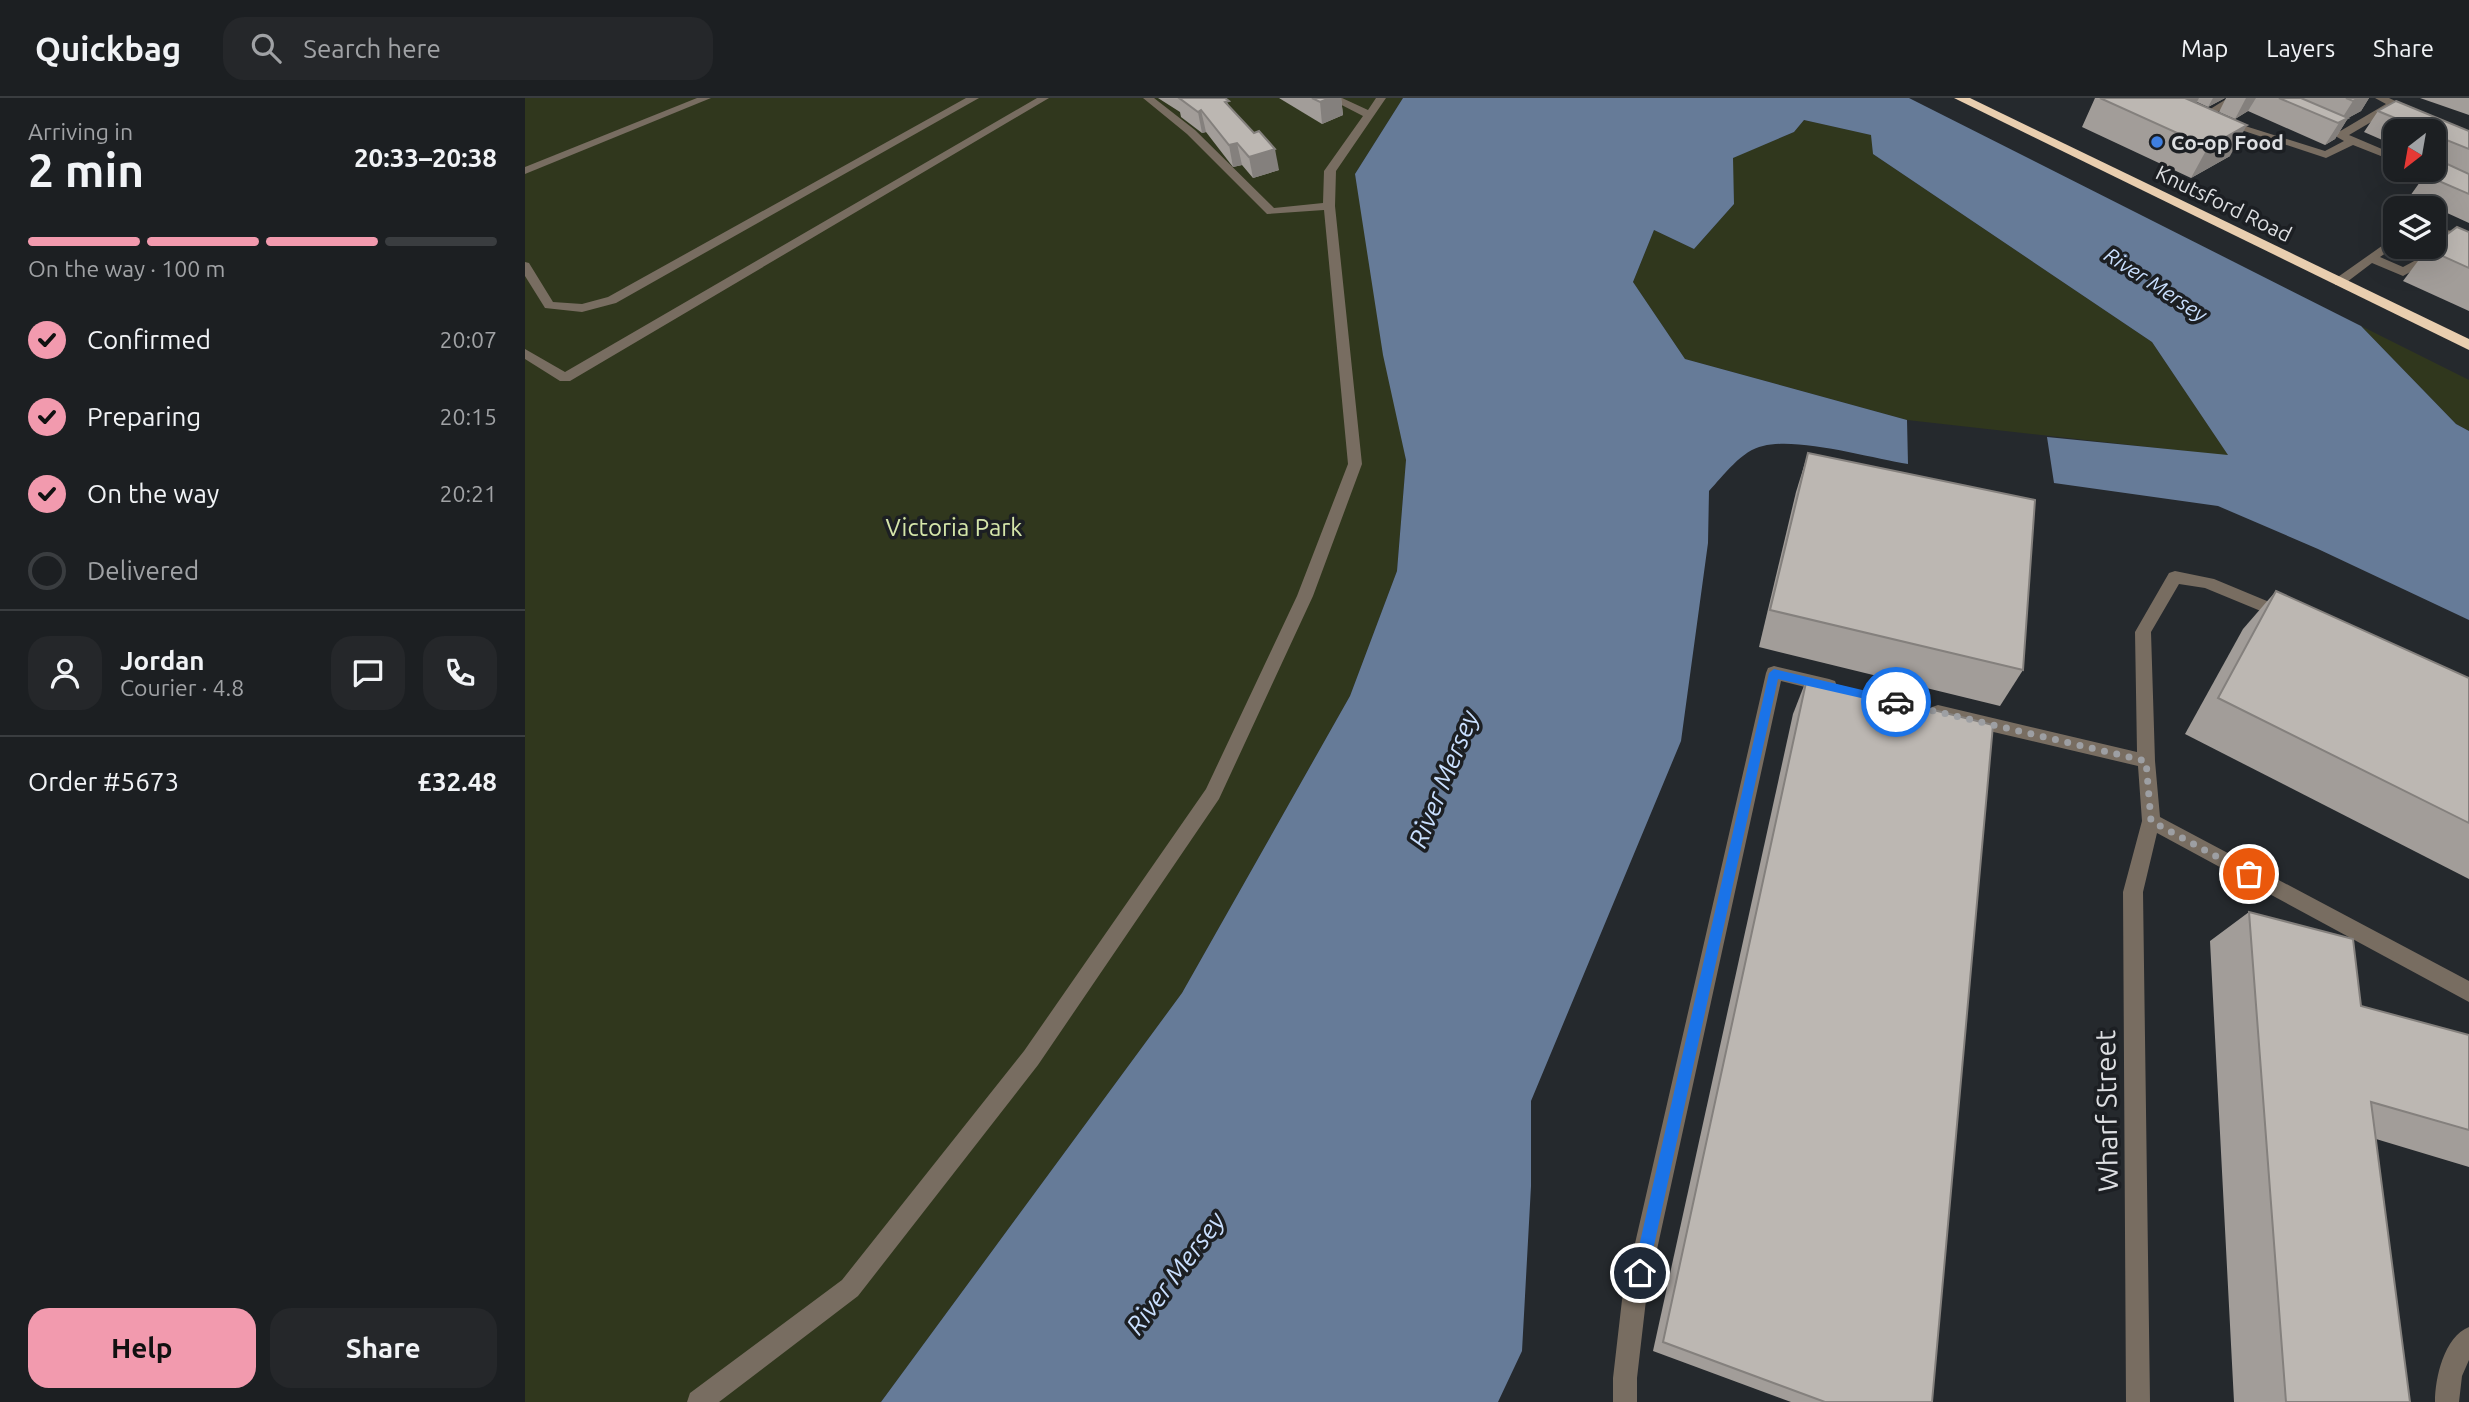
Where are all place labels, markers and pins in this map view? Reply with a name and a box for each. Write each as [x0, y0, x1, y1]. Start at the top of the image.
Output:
place label: Co-op Food [2171, 130, 2284, 154]
marker: Co-op Food [2149, 134, 2165, 150]
pin [2219, 844, 2279, 904]
pin [1610, 1243, 1670, 1303]

